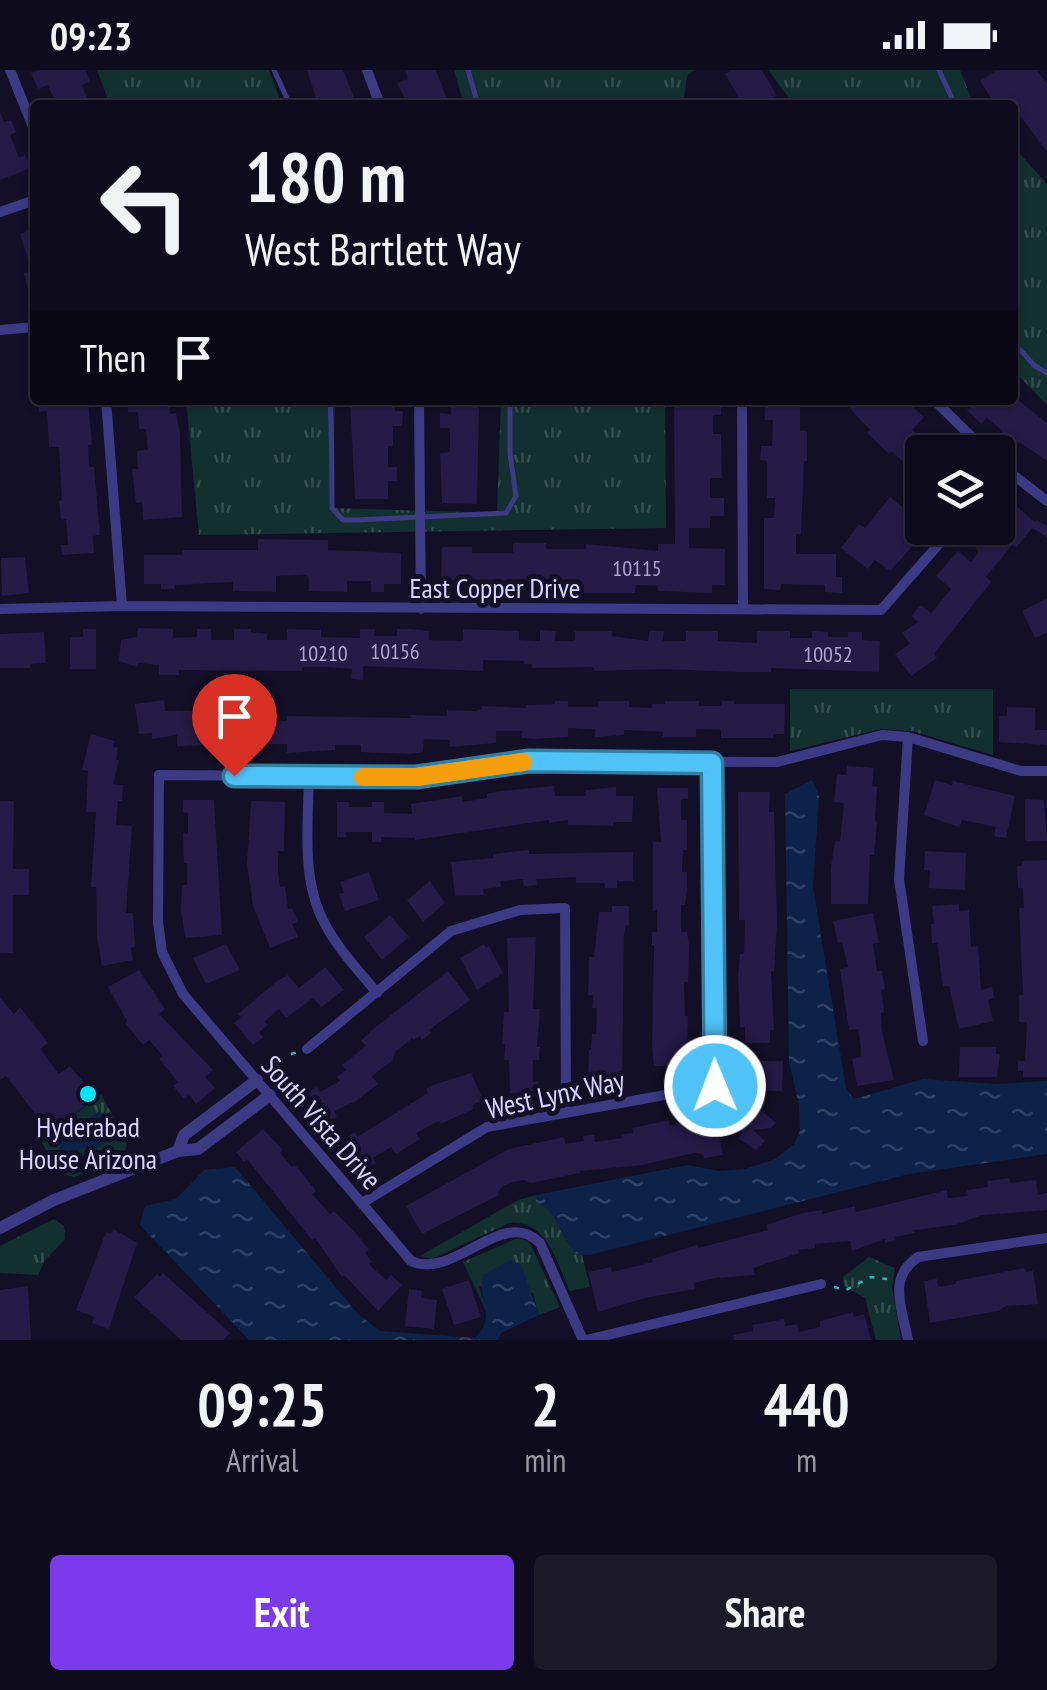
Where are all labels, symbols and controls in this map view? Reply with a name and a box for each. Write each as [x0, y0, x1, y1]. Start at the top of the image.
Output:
text: 09:23 [50, 11, 132, 60]
text: 180 m [245, 131, 406, 221]
icon: left [80, 140, 210, 270]
text: West Bartlett Way [245, 219, 521, 277]
icon: arrive [166, 330, 221, 385]
text: Then [80, 333, 146, 382]
map controls [905, 435, 1015, 545]
button: layers [905, 435, 1015, 545]
house number: 10115 [612, 554, 662, 582]
street label: East Copper Drive [410, 569, 580, 606]
house number: 10156 [370, 637, 420, 665]
house number: 10210 [298, 639, 348, 667]
house number: 10052 [803, 640, 853, 668]
pin [192, 674, 277, 777]
icon: arrive [207, 689, 262, 744]
position arrow [663, 1034, 767, 1138]
street label: South Vista Drive [254, 1047, 390, 1197]
street label: West Lynx Way [482, 1061, 628, 1127]
marker: Hyderabad House Arizona [77, 1083, 99, 1105]
place label: Hyderabad House Arizona [19, 1108, 157, 1177]
text: 09:25 [197, 1365, 327, 1443]
text: 2 [531, 1365, 560, 1443]
text: 440 [764, 1365, 850, 1443]
text: Arrival [226, 1439, 298, 1481]
text: min [524, 1439, 566, 1481]
text: m [796, 1439, 817, 1481]
button: Exit [50, 1555, 514, 1670]
button: Share [534, 1555, 997, 1670]

